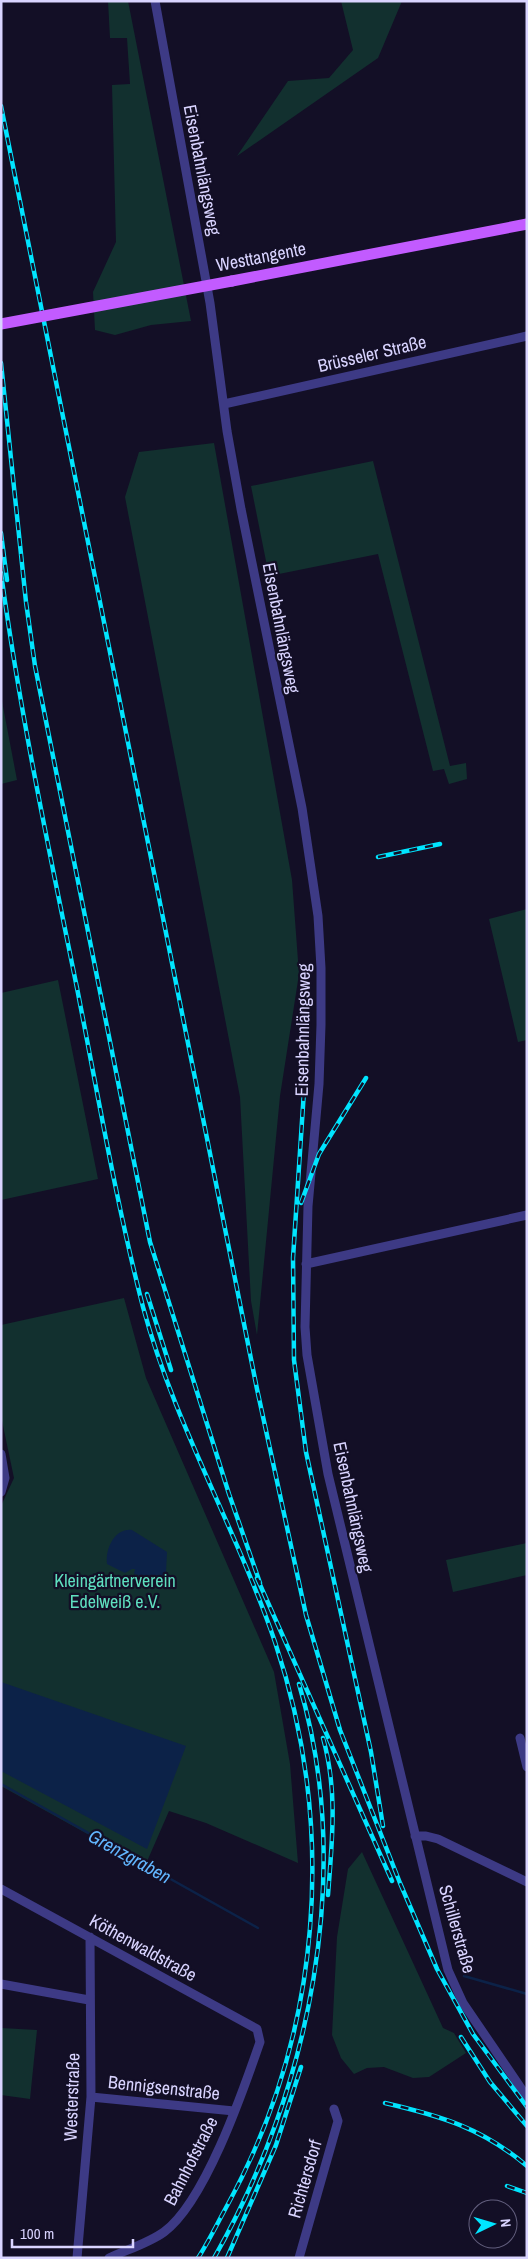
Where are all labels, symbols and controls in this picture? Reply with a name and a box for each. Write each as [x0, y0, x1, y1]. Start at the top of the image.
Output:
street label: Eisenbahnlängsweg [178, 102, 228, 238]
street label: Westtangente [214, 236, 308, 277]
street label: Brüsseler Straße [315, 329, 429, 378]
street label: Eisenbahnlängsweg [257, 560, 307, 696]
street label: Eisenbahnlängsweg [289, 963, 316, 1097]
street label: Eisenbahnlängsweg [327, 1439, 380, 1575]
park label: Kleingärtnerverein Edelweiß e.V. [54, 1568, 176, 1614]
water label: Grenzgraben [84, 1823, 176, 1889]
street label: Schillerstraße [433, 1882, 482, 1976]
street label: Köthenwaldstraße [85, 1908, 201, 1987]
street label: Westerstraße [57, 2052, 86, 2142]
street label: Bennigsenstraße [107, 2069, 221, 2106]
street label: Bahnhofstraße [157, 2112, 224, 2210]
street label: Richtersdorf [281, 2136, 328, 2221]
north arrow [468, 2199, 518, 2249]
scale bar [12, 2216, 134, 2248]
text: N [497, 2218, 515, 2228]
text: 100 m [20, 2223, 54, 2244]

